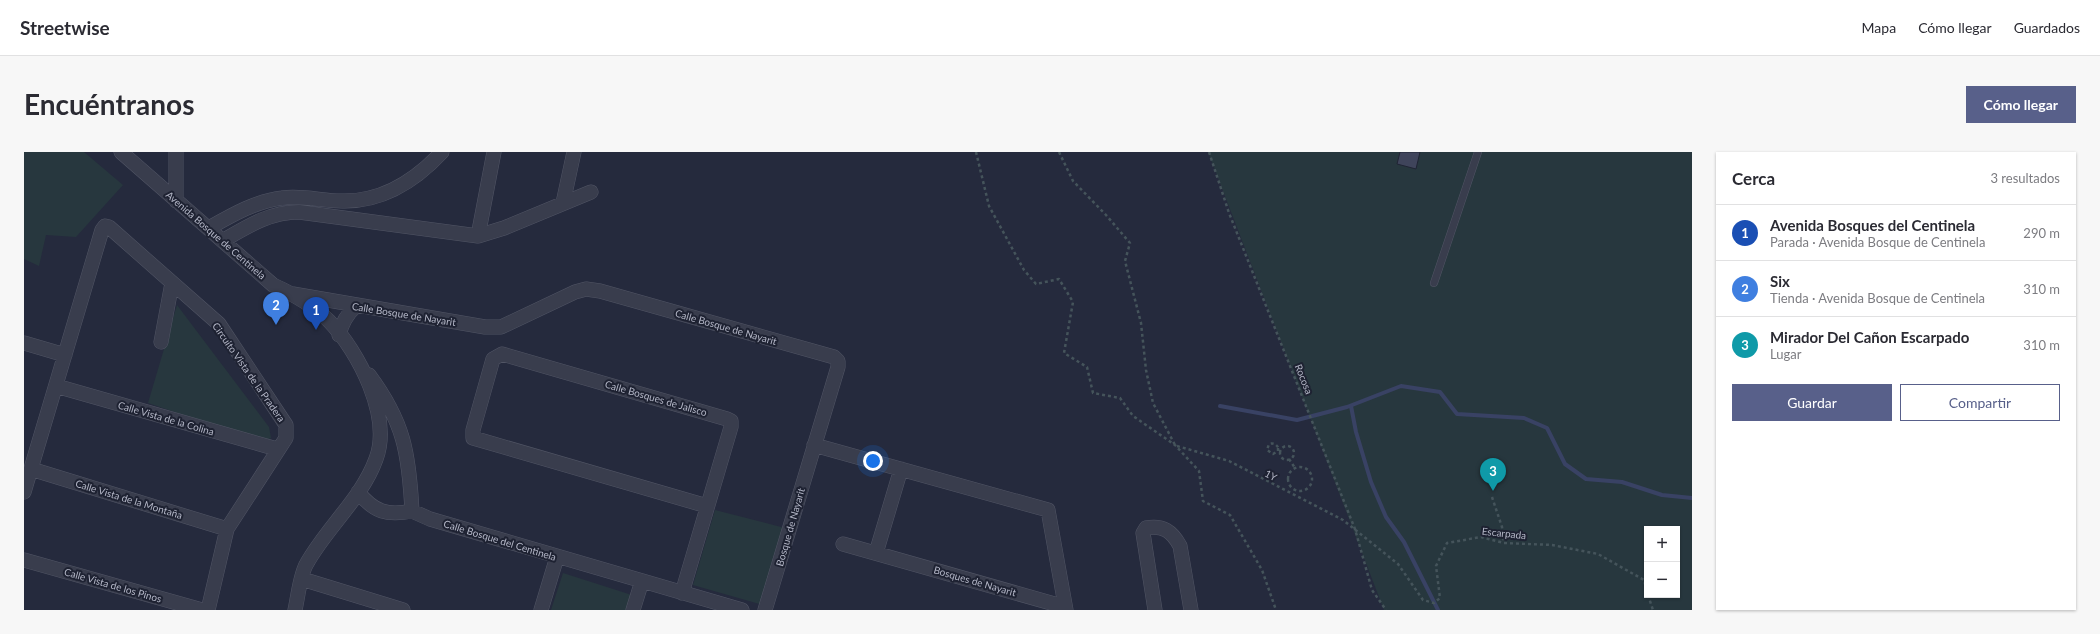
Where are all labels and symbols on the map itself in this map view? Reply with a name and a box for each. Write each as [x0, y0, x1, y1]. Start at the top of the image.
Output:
street label: Avenida Bosque de Centinela [164, 188, 268, 282]
pin: 2 [263, 292, 289, 325]
pin: 1 [303, 297, 329, 330]
street label: Calle Bosque de Nayarit [351, 300, 457, 328]
street label: Calle Bosque de Nayarit [674, 307, 779, 347]
street label: Circuito Vista de la Pradera [210, 320, 288, 424]
street label: Rocosa [1293, 362, 1315, 396]
street label: Calle Bosques de Jalisco [604, 378, 709, 418]
street label: Calle Vista de la Colina [117, 399, 215, 437]
your location [863, 451, 883, 471]
pin: 3 [1480, 458, 1506, 491]
street label: 1Y [1263, 467, 1280, 483]
street label: Calle Vista de la Montaña [74, 477, 184, 521]
street label: Bosque de Nayarit [773, 486, 807, 568]
street label: Calle Bosque del Centinela [442, 517, 558, 563]
street label: Escarpada [1481, 525, 1527, 541]
street label: Bosques de Nayarit [932, 563, 1018, 599]
street label: Calle Vista de los Pinos [63, 565, 163, 605]

